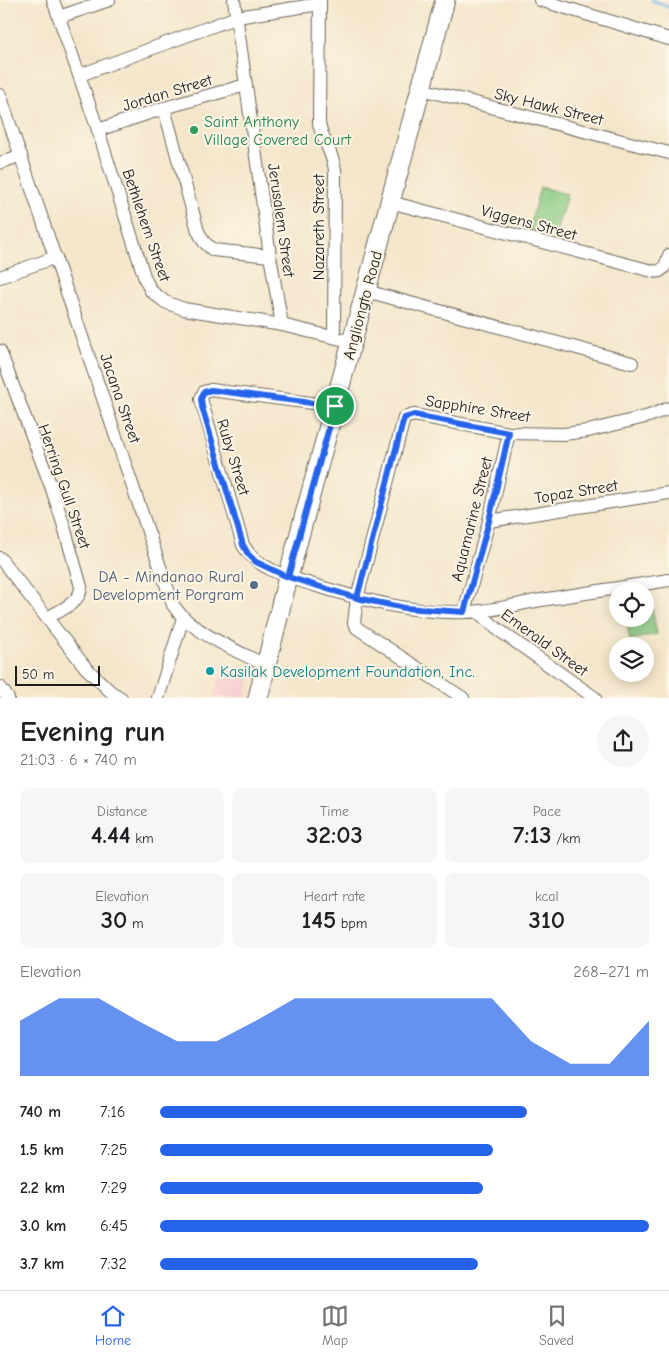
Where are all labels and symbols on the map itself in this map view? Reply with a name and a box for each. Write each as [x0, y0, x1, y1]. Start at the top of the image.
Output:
street label: Jordan Street [120, 71, 215, 115]
street label: Sky Hawk Street [492, 85, 605, 129]
place label: Saint Anthony Village Covered Court [204, 113, 352, 149]
marker: Saint Anthony Village Covered Court [188, 124, 200, 136]
street label: Jerusalem Street [264, 162, 298, 279]
street label: Bethlehem Street [118, 167, 174, 284]
street label: Nazareth Street [310, 173, 328, 280]
street label: Viggens Street [479, 202, 579, 244]
street label: Angliongto Road [340, 249, 386, 362]
street label: Jacana Street [96, 351, 144, 446]
pin [314, 385, 356, 427]
street label: Sapphire Street [424, 392, 532, 426]
street label: Ruby Street [213, 417, 253, 498]
street label: Herring Gull Street [34, 422, 94, 551]
street label: Aquamarine Street [448, 455, 496, 583]
street label: Topaz Street [533, 476, 620, 507]
place label: DA - Mindanao Rural Development Porgram [92, 568, 244, 604]
marker: DA - Mindanao Rural Development Porgram [248, 579, 260, 591]
street label: Emerald Street [498, 605, 592, 680]
scale bar [15, 662, 100, 686]
place label: Kasilak Development Foundation, Inc. [220, 663, 475, 681]
marker: Kasilak Development Foundation, Inc. [204, 665, 216, 677]

